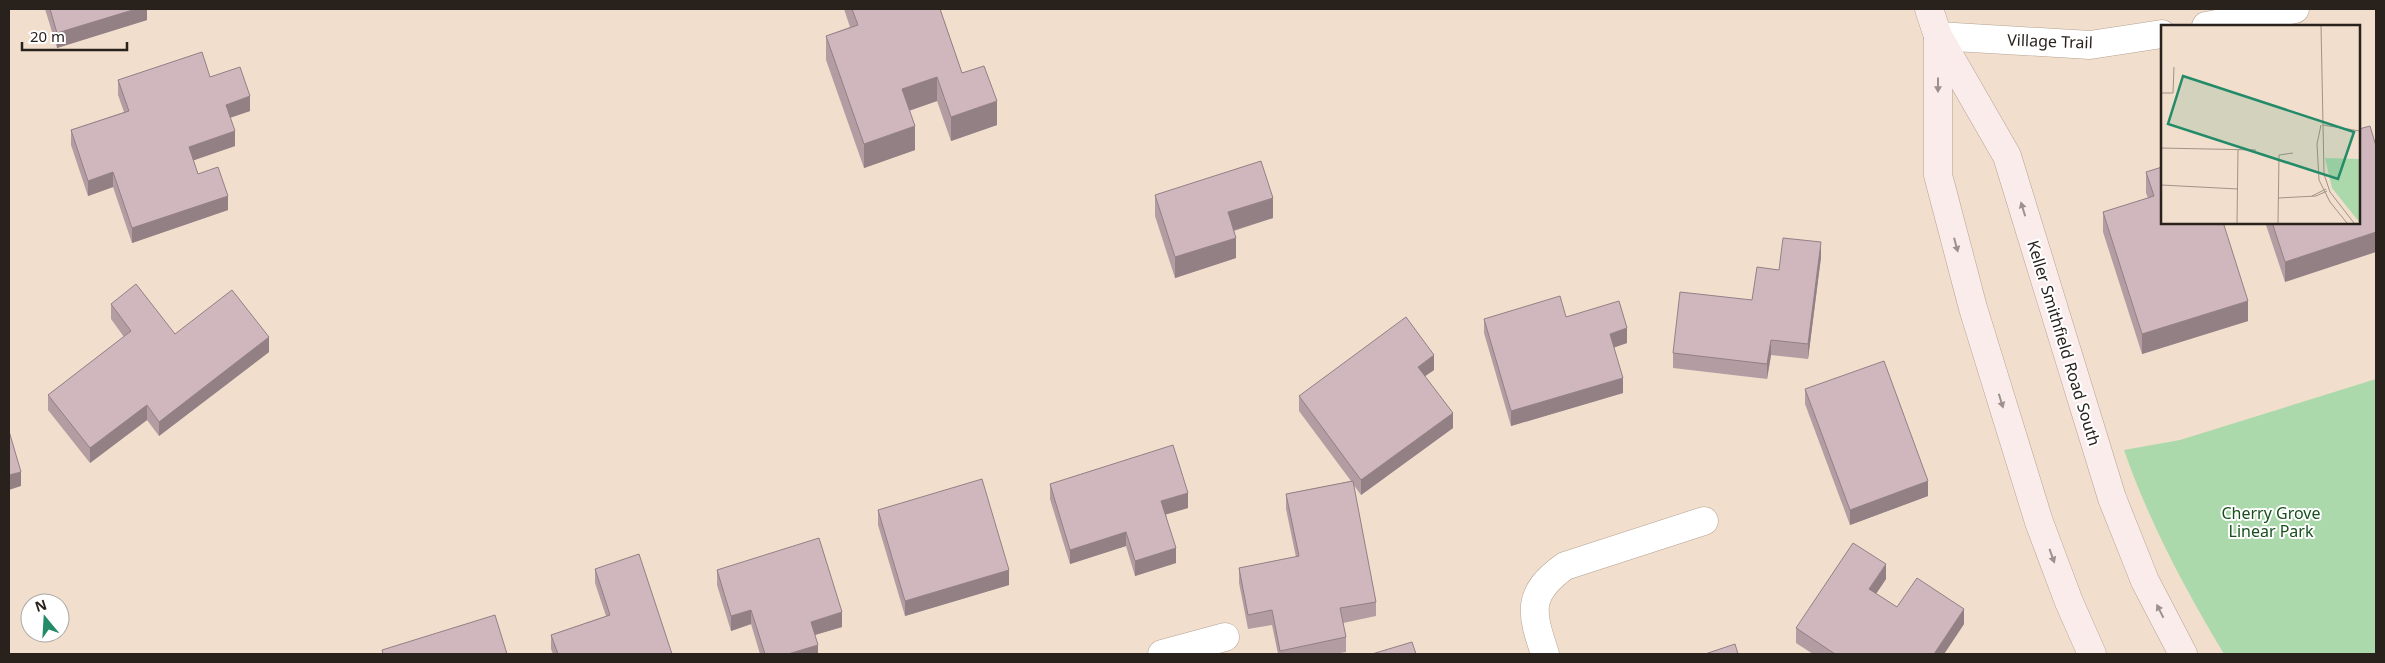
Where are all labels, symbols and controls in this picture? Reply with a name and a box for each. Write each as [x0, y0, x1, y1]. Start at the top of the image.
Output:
scale bar [22, 20, 128, 52]
inset map [2161, 25, 2360, 224]
text: 20 m [30, 26, 65, 46]
street label: Village Trail [2007, 29, 2093, 53]
one-way arrow [1934, 77, 1942, 93]
one-way arrow [2019, 202, 2027, 217]
street label: Keller Smithfield Road South [2022, 237, 2106, 449]
one-way arrow [1952, 238, 1960, 253]
one-way arrow [1998, 394, 2006, 409]
park label: Cherry Grove Linear Park [2221, 502, 2321, 542]
one-way arrow [2048, 549, 2056, 564]
north arrow [20, 593, 70, 643]
text: N [32, 594, 49, 616]
one-way arrow [2156, 604, 2164, 618]

